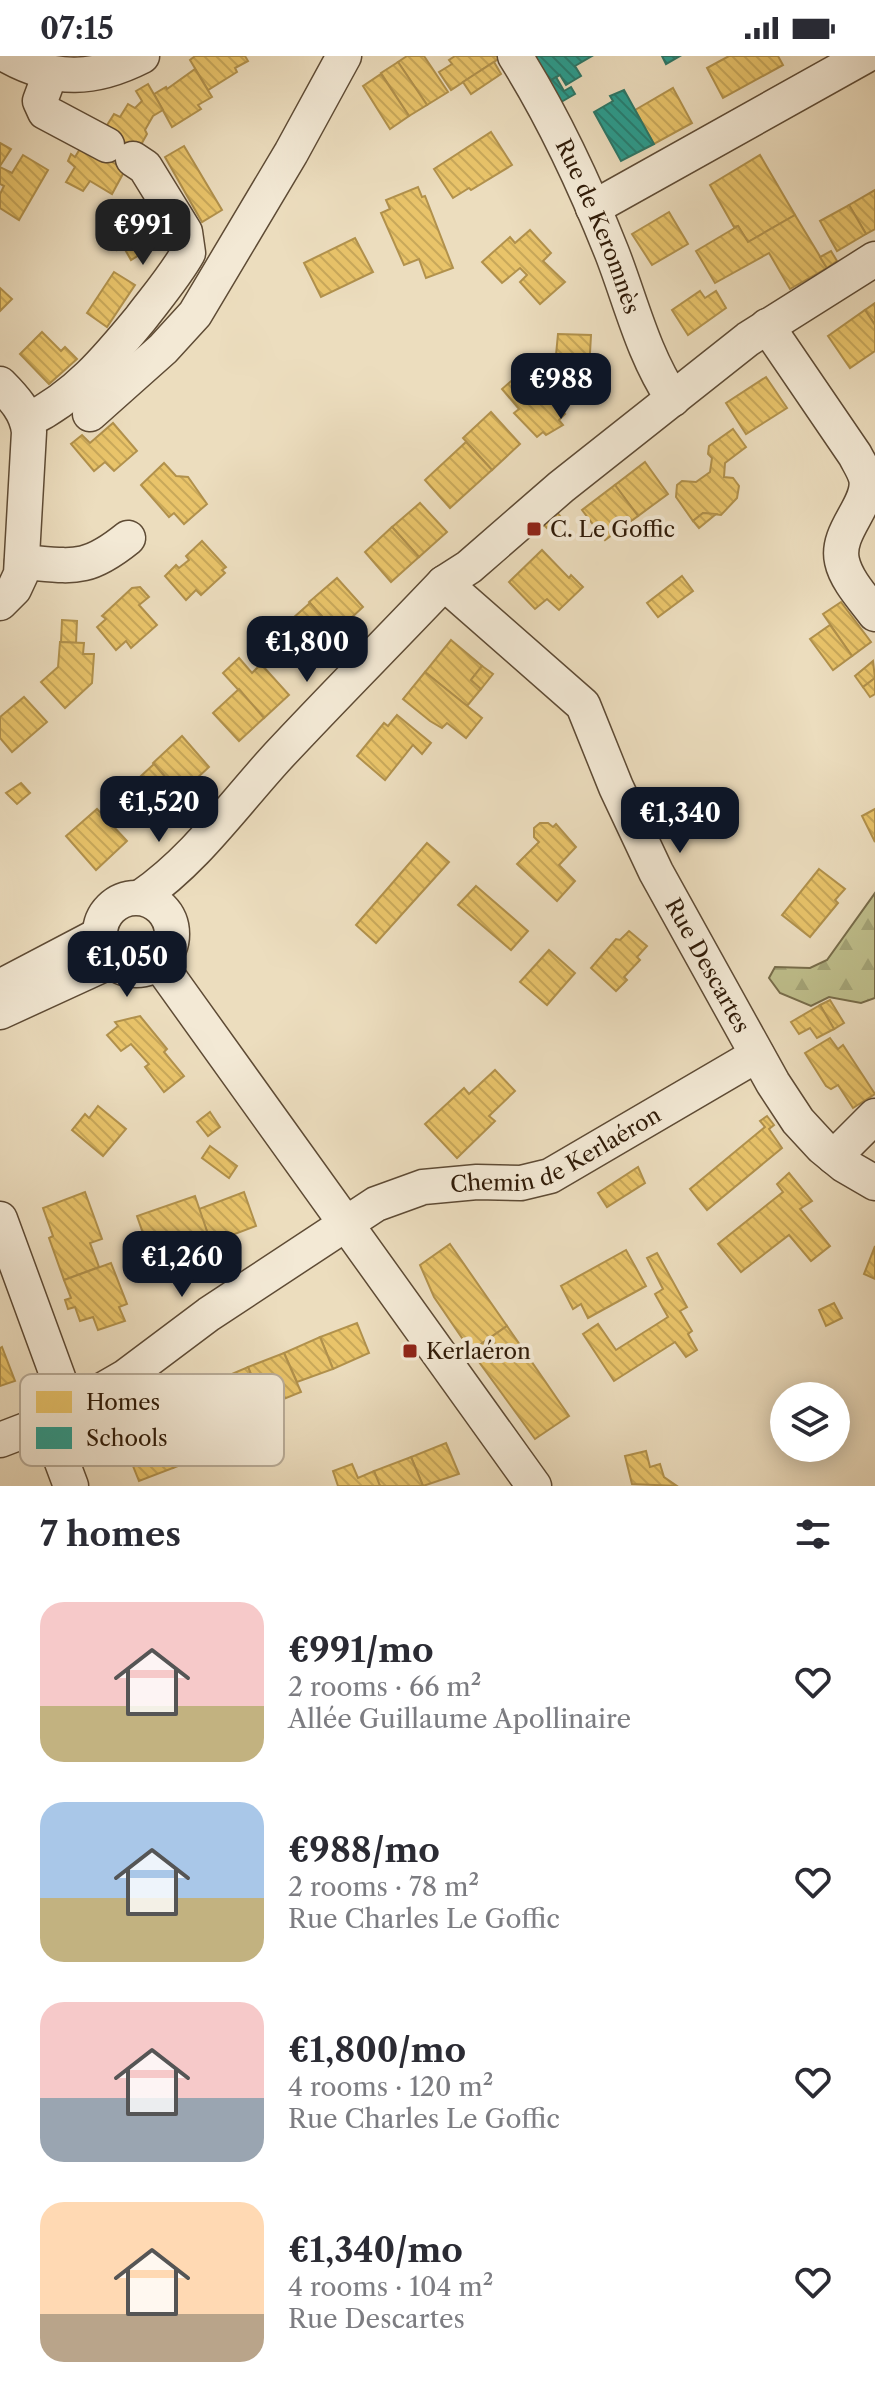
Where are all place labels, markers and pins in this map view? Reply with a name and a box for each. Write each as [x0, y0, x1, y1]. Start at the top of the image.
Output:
pin: €991 [96, 199, 190, 267]
pin: €988 [514, 353, 608, 421]
place label: C. Le Goffic [550, 516, 675, 543]
marker: C. Le Goffic [525, 520, 543, 538]
pin: €1,800 [242, 616, 372, 684]
pin: €1,520 [94, 776, 224, 844]
pin: €1,340 [615, 787, 745, 855]
pin: €1,050 [62, 931, 192, 999]
pin: €1,260 [117, 1231, 247, 1299]
place label: Kerlaéron [426, 1338, 531, 1365]
marker: Kerlaéron [401, 1342, 419, 1360]

